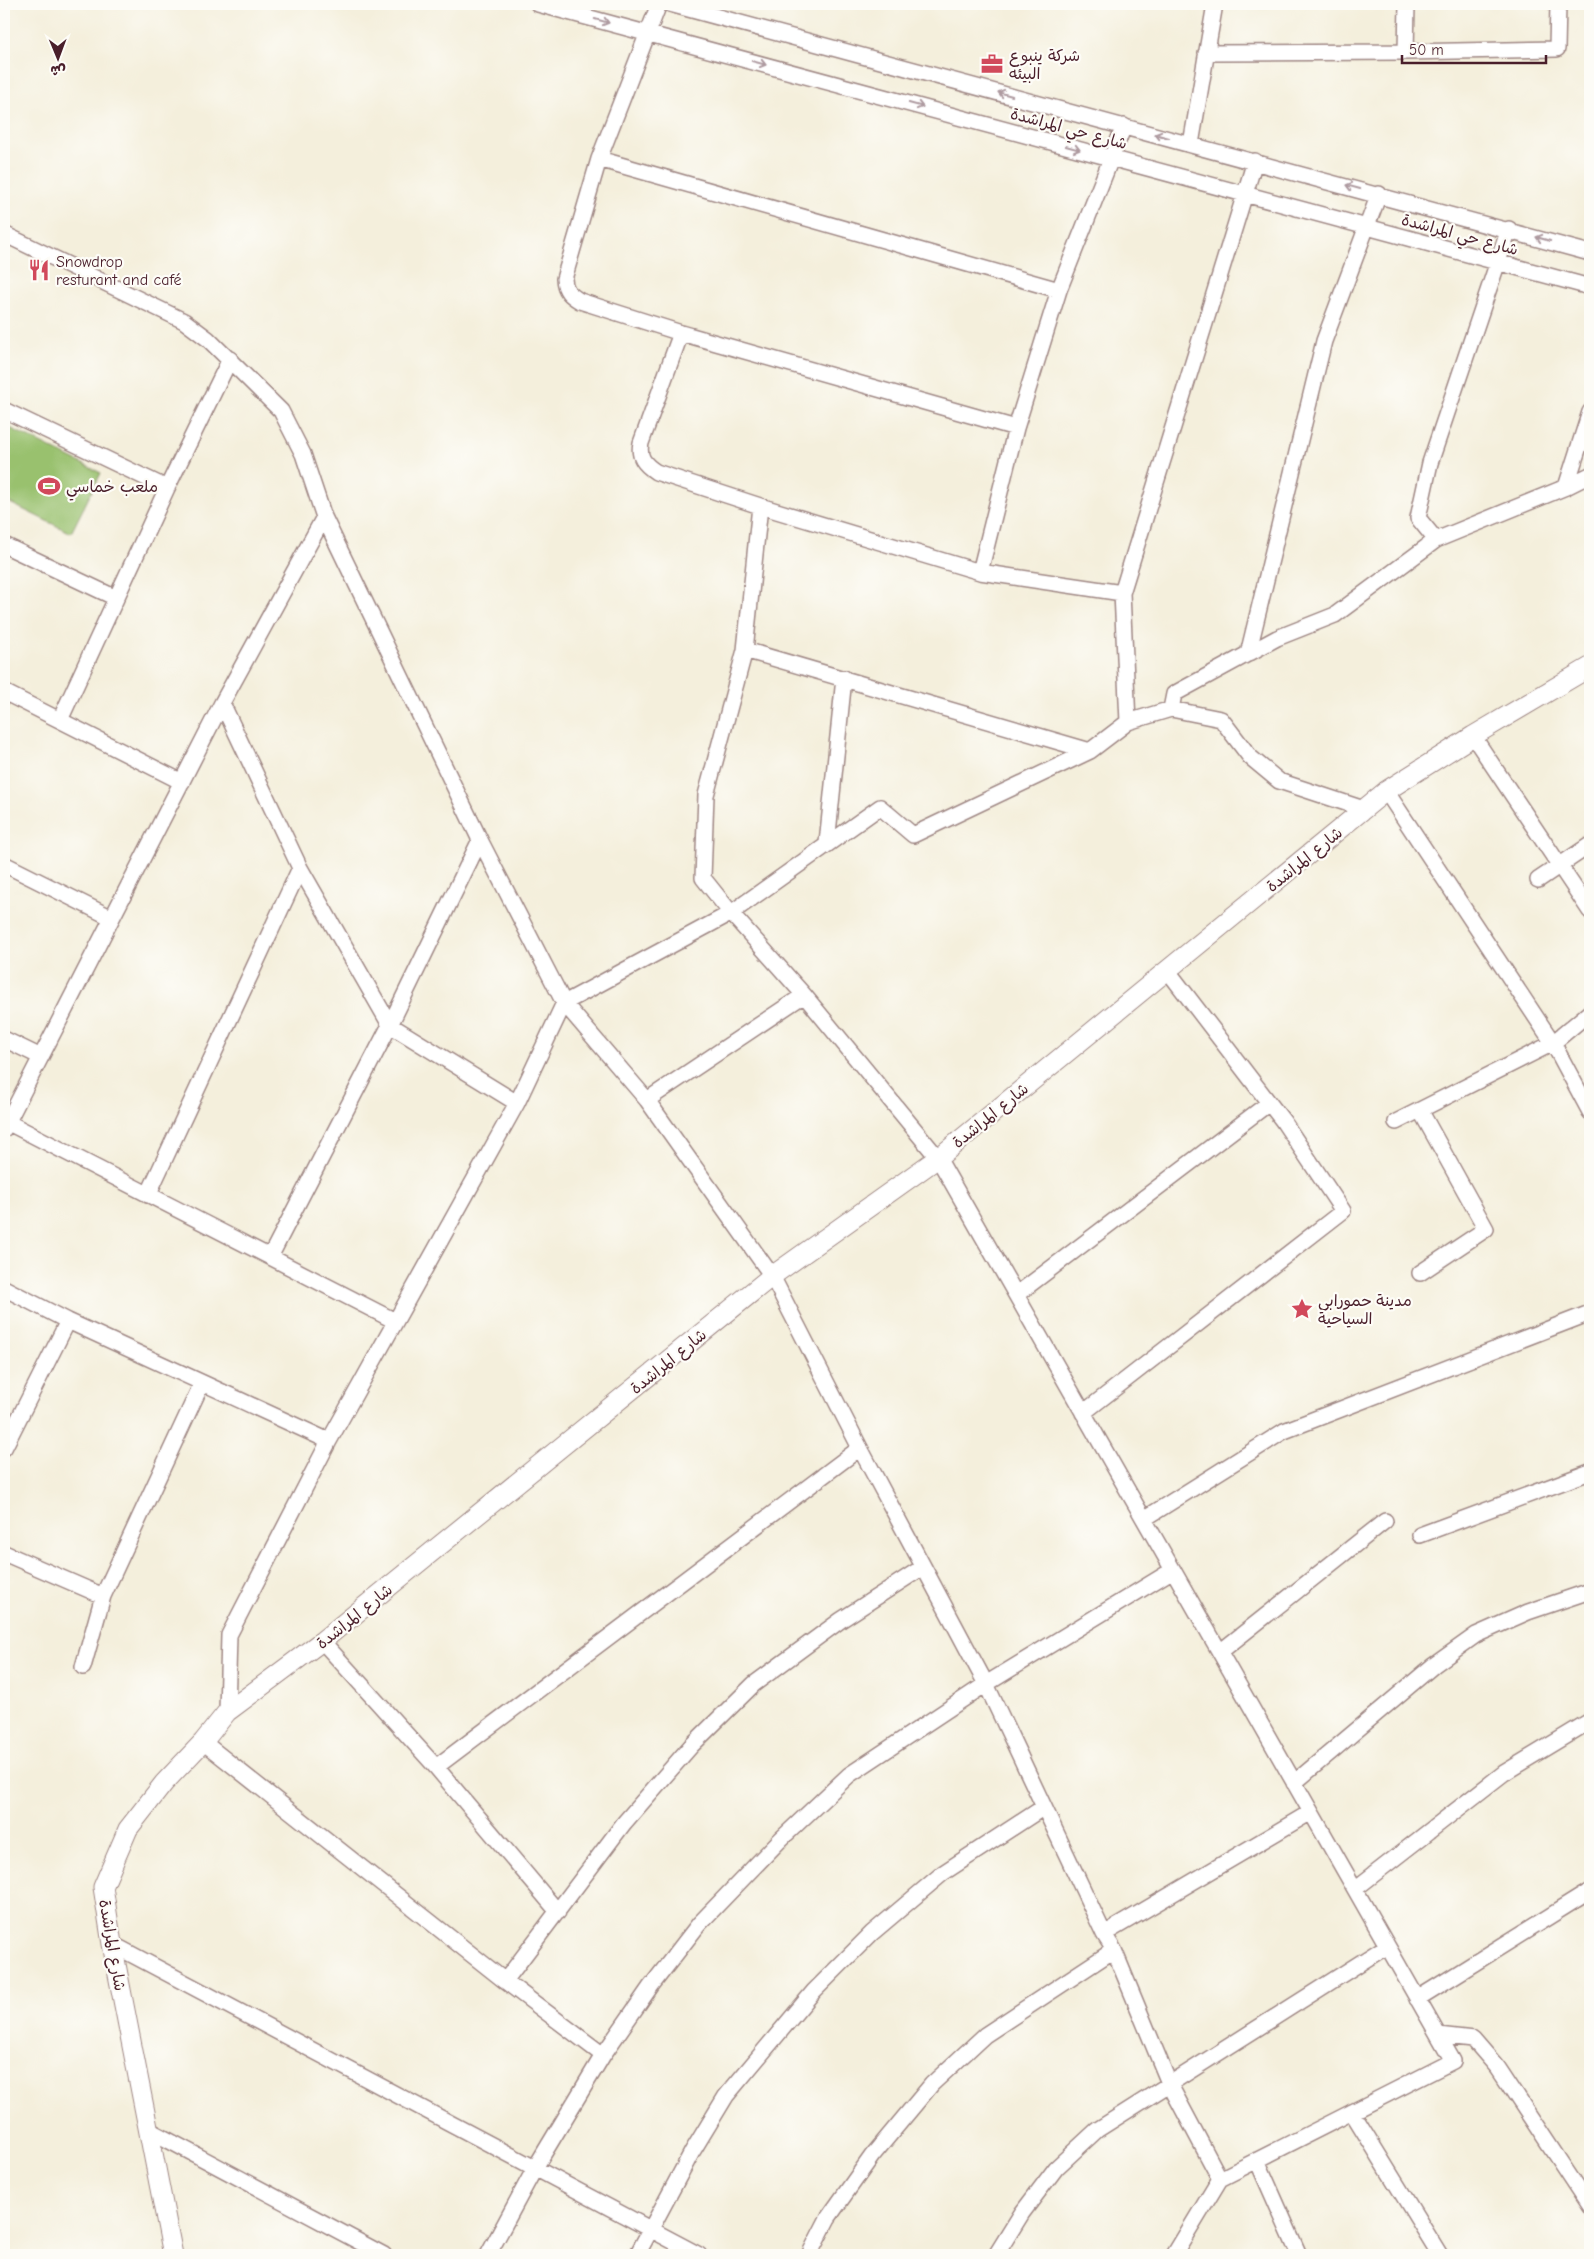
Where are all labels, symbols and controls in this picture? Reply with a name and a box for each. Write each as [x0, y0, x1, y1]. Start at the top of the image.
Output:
one-way arrow [594, 17, 610, 26]
north arrow [32, 32, 82, 82]
scale bar [1402, 32, 1545, 64]
text: 50 m [1409, 41, 1444, 59]
place label: شركة ينبوع البيئه [1009, 47, 1080, 83]
office icon: شركة ينبوع البيئه [979, 51, 1005, 77]
one-way arrow [751, 59, 767, 68]
text: ش [50, 62, 66, 79]
one-way arrow [998, 89, 1014, 98]
one-way arrow [908, 101, 924, 111]
street label: شارع حي المراشدة [1007, 105, 1129, 158]
one-way arrow [1155, 131, 1171, 140]
one-way arrow [1065, 143, 1081, 153]
one-way arrow [1345, 182, 1361, 192]
street label: شارع حي المراشدة [1398, 211, 1520, 264]
one-way arrow [1536, 234, 1552, 244]
place label: Snowdrop resturant and café [56, 253, 181, 289]
restaurant icon: Snowdrop resturant and café [26, 257, 52, 283]
sports icon: ملعب خماسي [36, 473, 62, 499]
place label: ملعب خماسي [66, 478, 158, 501]
street label: شارع المراشدة [1263, 824, 1348, 897]
street label: شارع المراشدة [949, 1080, 1034, 1153]
place label: مدينة حمورابي السياحية [1318, 1292, 1412, 1328]
place icon: مدينة حمورابي السياحية [1289, 1296, 1315, 1322]
street label: شارع المراشدة [627, 1326, 712, 1399]
street label: شارع المراشدة [313, 1581, 398, 1654]
street label: شارع المراشدة [93, 1898, 129, 1993]

